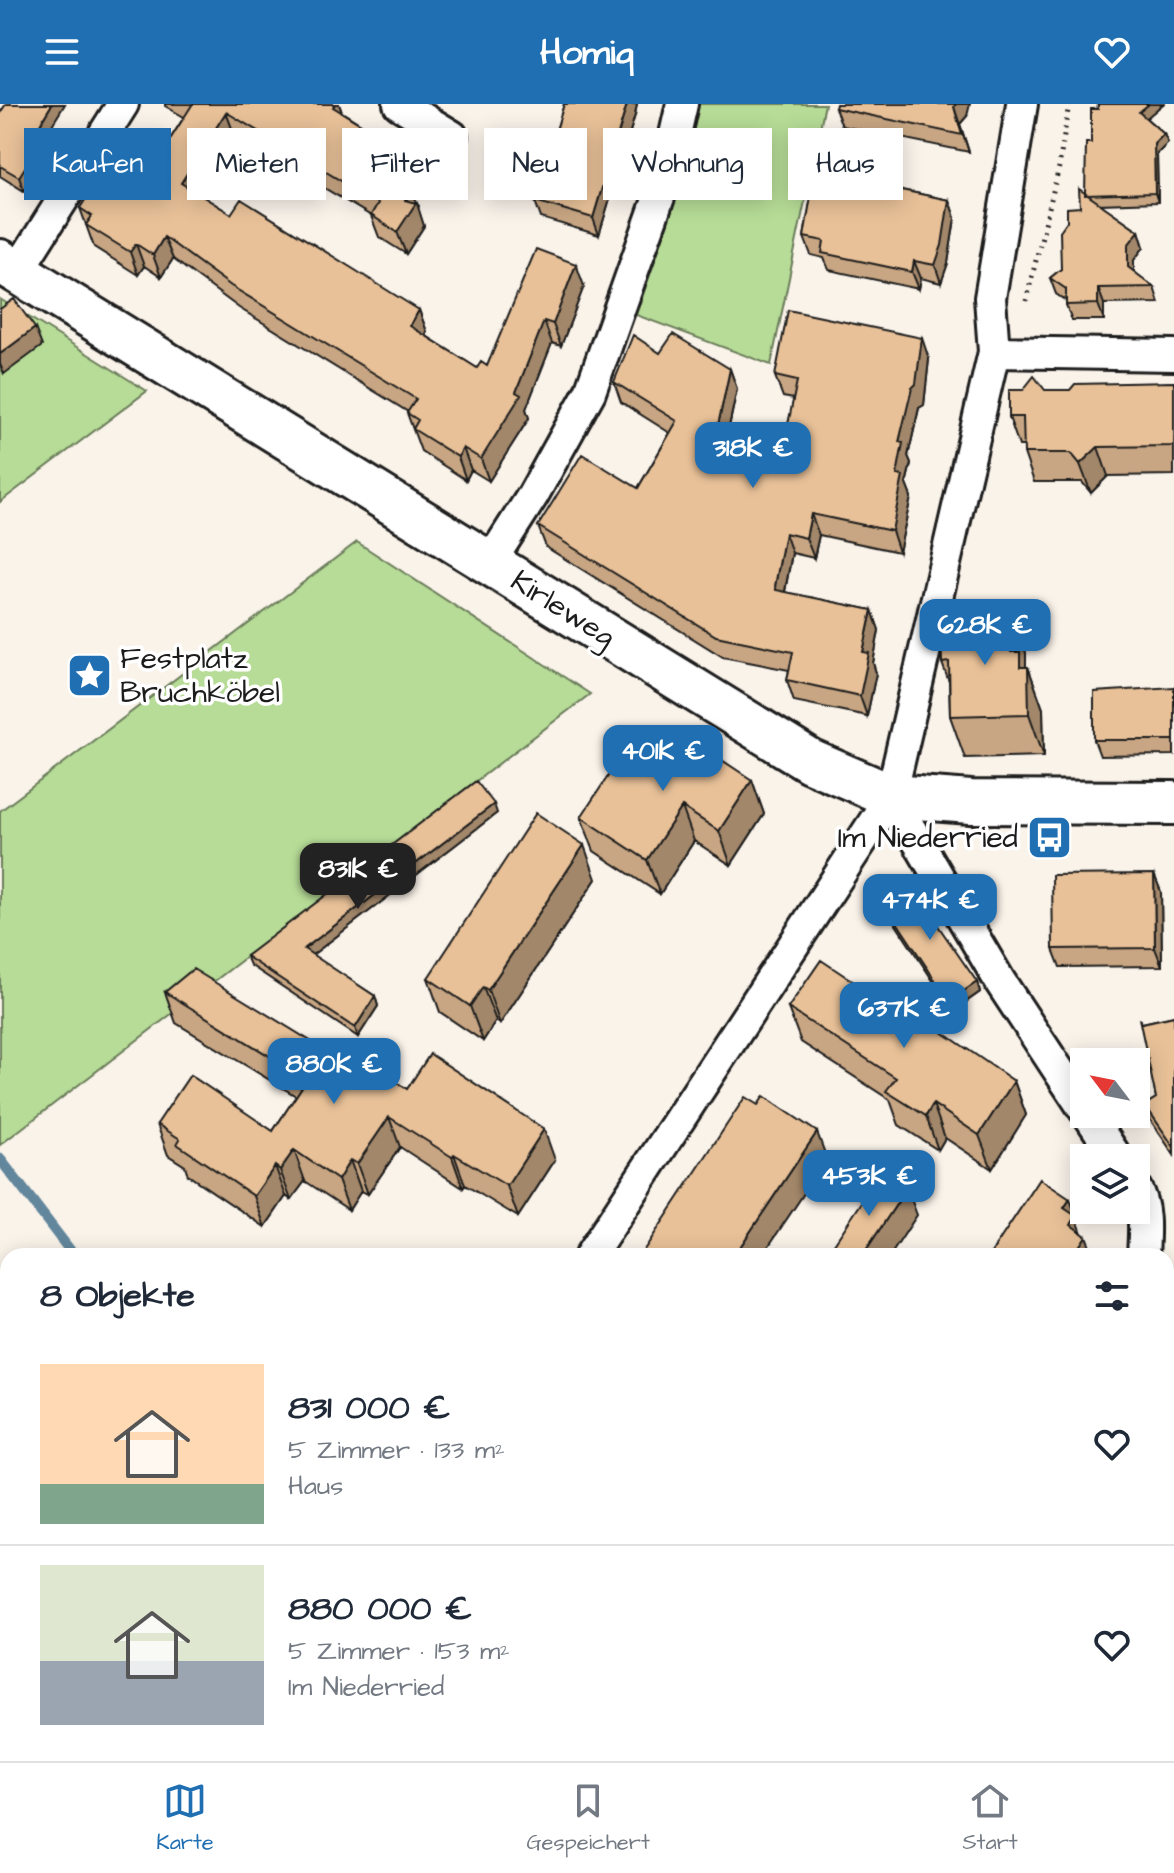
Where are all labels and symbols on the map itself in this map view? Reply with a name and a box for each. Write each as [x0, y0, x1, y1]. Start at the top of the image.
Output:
pin: 318K € [688, 422, 818, 490]
street label: Kirleweg [502, 560, 623, 658]
pin: 628K € [920, 599, 1050, 667]
place label: Festplatz Bruchköbel [120, 638, 280, 714]
place icon: Festplatz Bruchköbel [65, 652, 113, 700]
pin: 401K € [598, 725, 728, 793]
bus stop icon: Im Niederried [1025, 814, 1073, 862]
place label: Im Niederried [838, 817, 1018, 859]
pin: 831K € [293, 843, 423, 911]
pin: 474K € [865, 874, 995, 942]
pin: 637K € [839, 982, 969, 1050]
pin: 880K € [269, 1038, 399, 1106]
north arrow [1070, 1048, 1150, 1128]
pin: 453K € [804, 1150, 934, 1218]

